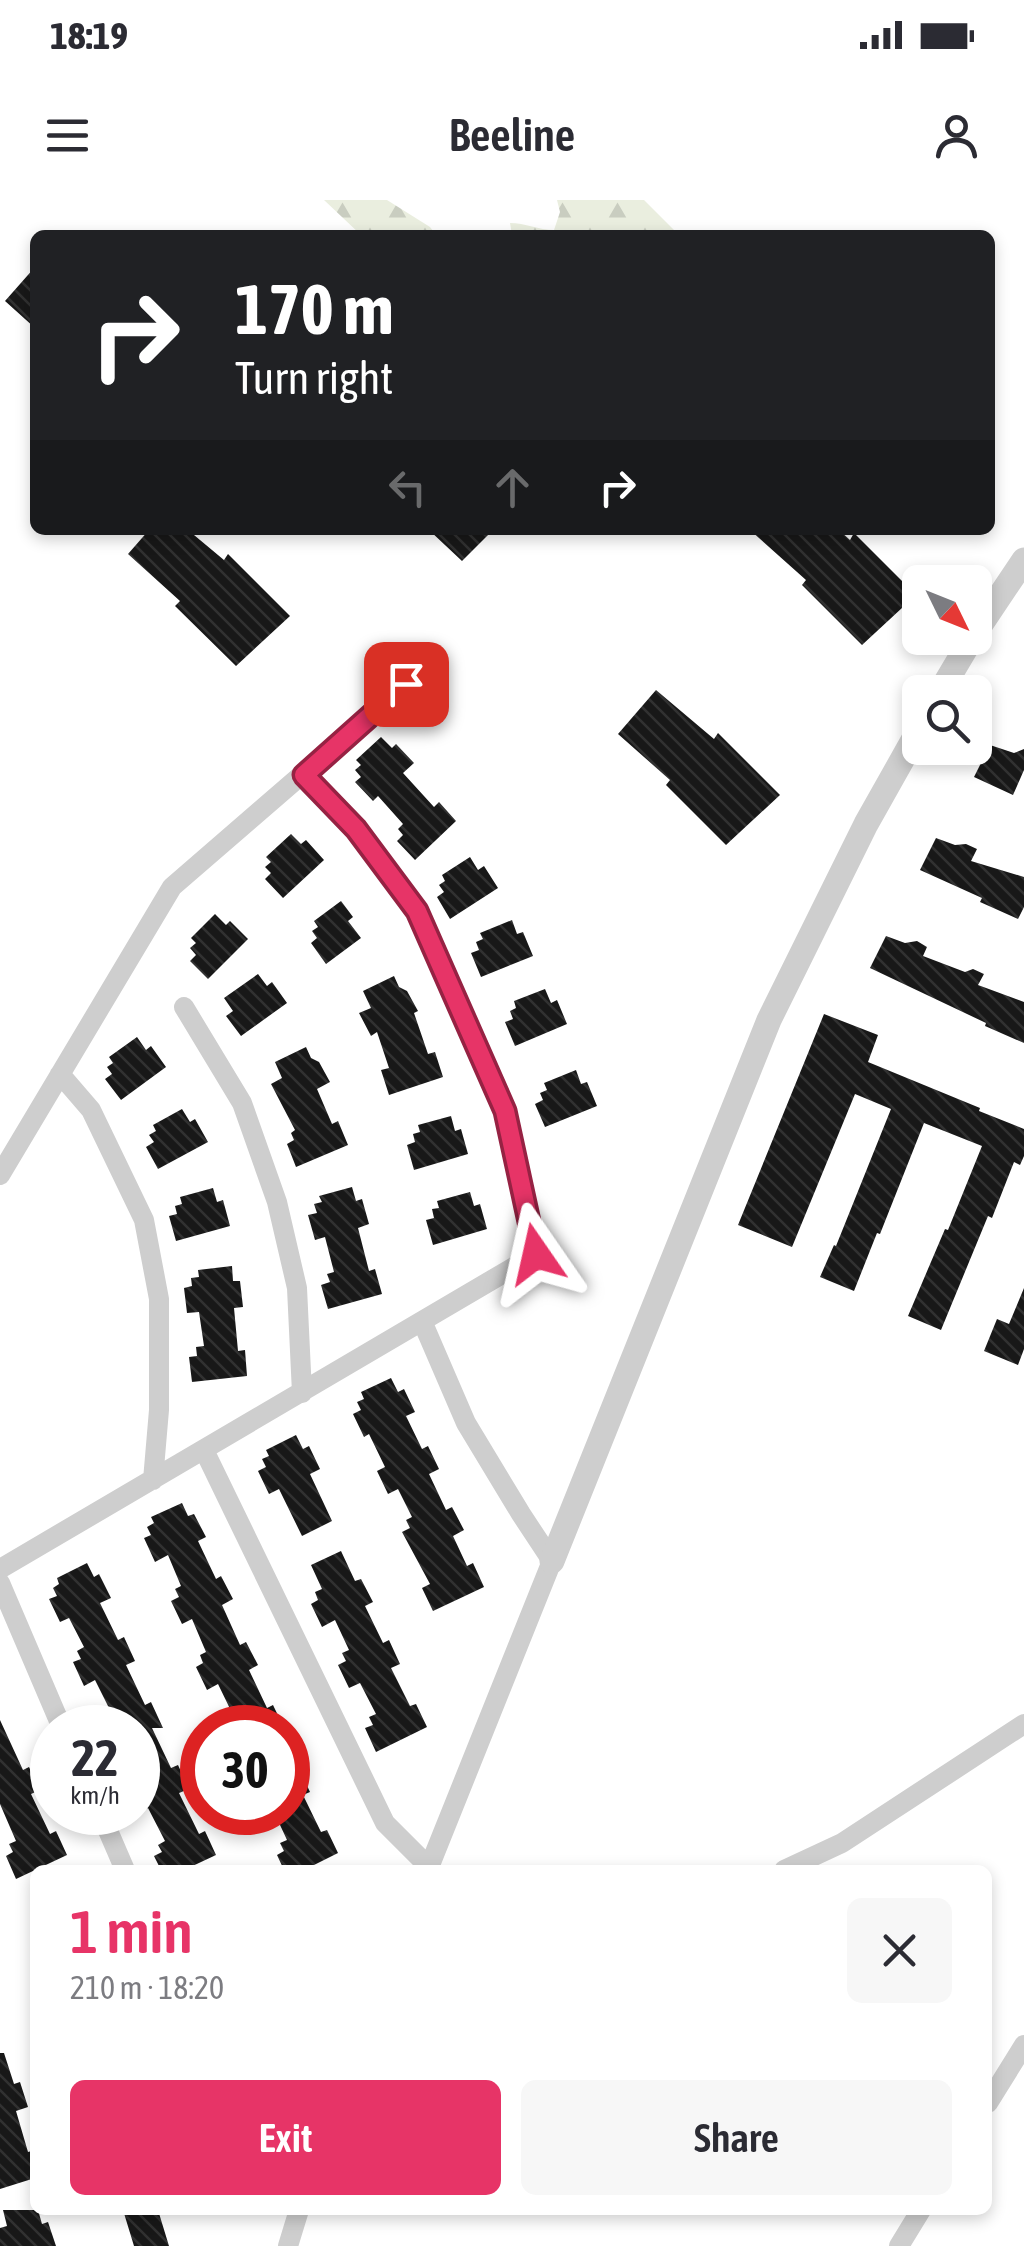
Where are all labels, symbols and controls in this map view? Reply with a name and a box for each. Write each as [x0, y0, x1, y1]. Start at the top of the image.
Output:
text: 18:19 [50, 14, 128, 57]
icon: menu [40, 108, 95, 163]
icon: person [929, 108, 984, 163]
text: Beeline [449, 109, 575, 161]
text: 170 m [235, 269, 394, 349]
icon: right [70, 270, 200, 400]
text: Turn right [235, 352, 393, 404]
icon: left [380, 460, 435, 515]
icon: ahead [485, 460, 540, 515]
icon: right [590, 460, 645, 515]
north arrow [902, 565, 992, 655]
map controls [902, 565, 992, 765]
pin [364, 642, 449, 727]
icon: arrive [379, 657, 434, 712]
button: search [902, 675, 992, 765]
position arrow [484, 1202, 588, 1306]
speed limit sign: 30 [180, 1705, 310, 1835]
text: 22 [71, 1729, 118, 1787]
text: km/h [70, 1781, 120, 1809]
text: 1 min [70, 1897, 193, 1966]
button: close [847, 1898, 952, 2003]
text: 210 m · 18:20 [70, 1969, 224, 2006]
button: Exit [70, 2080, 501, 2195]
button: Share [521, 2080, 952, 2195]

